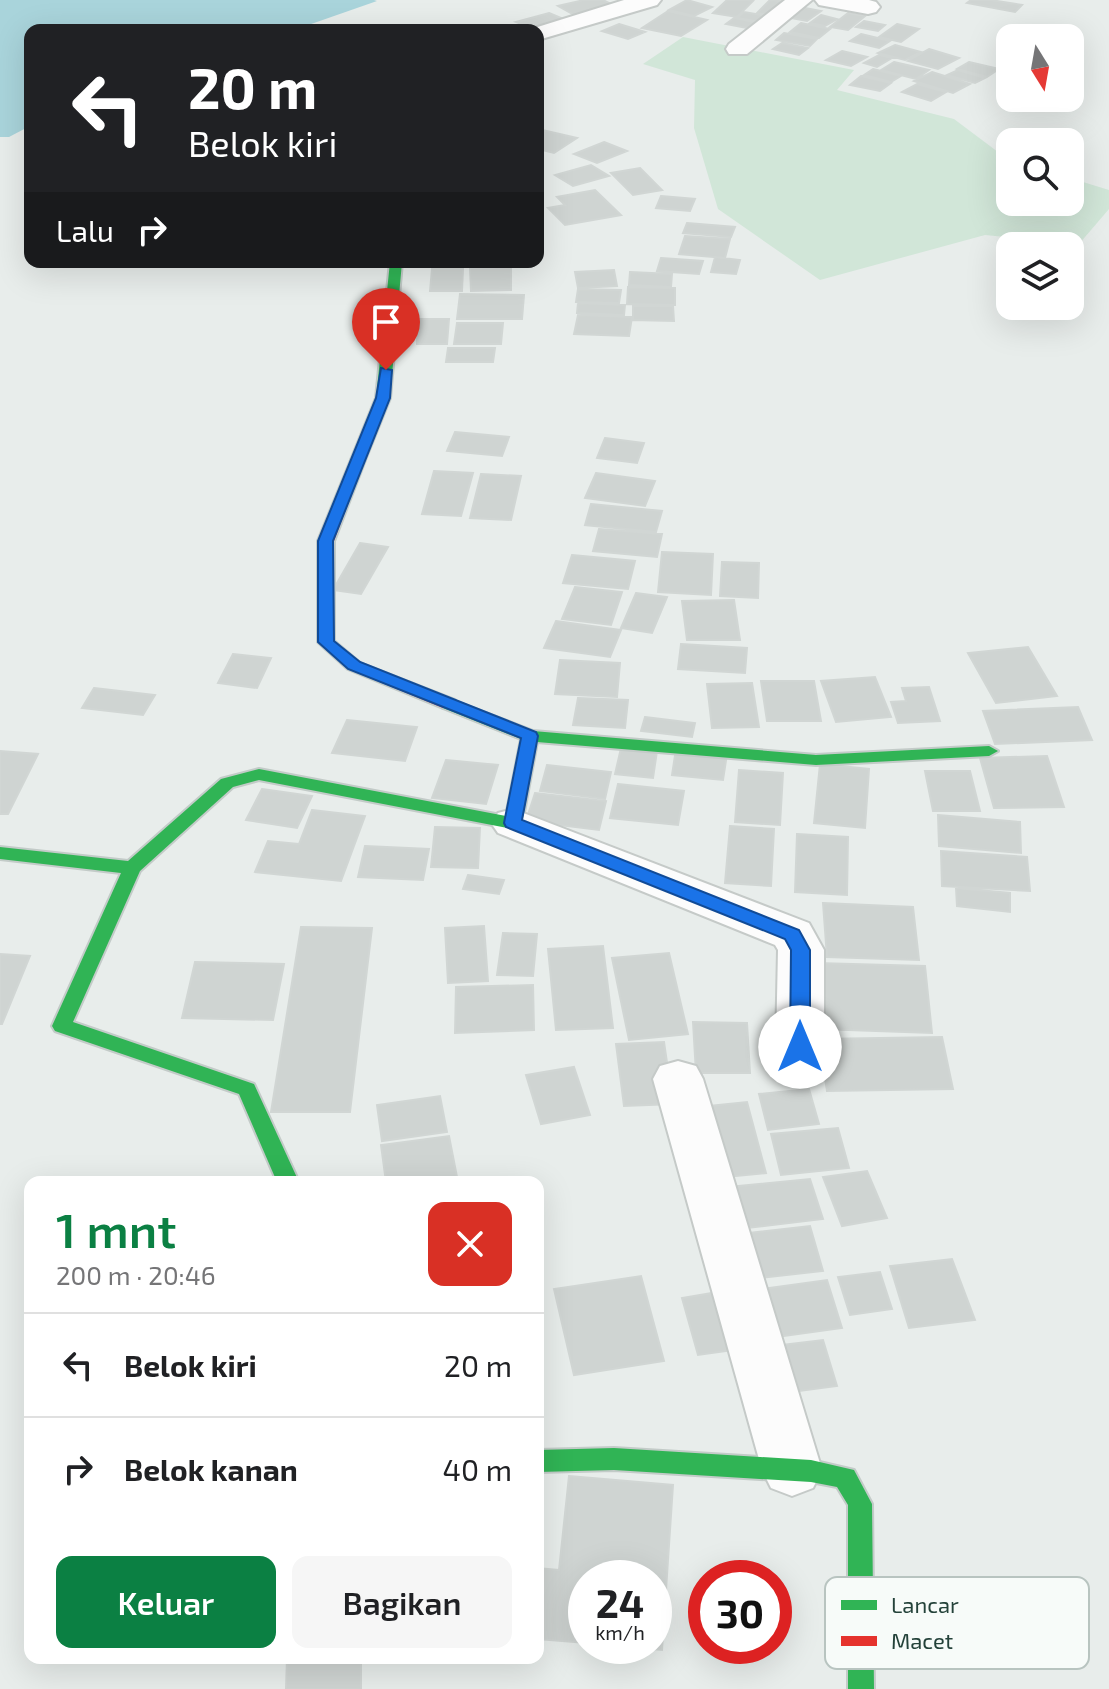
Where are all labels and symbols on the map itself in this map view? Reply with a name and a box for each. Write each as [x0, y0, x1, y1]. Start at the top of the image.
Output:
north arrow [996, 24, 1084, 112]
pin [352, 288, 420, 370]
position arrow [758, 1005, 842, 1089]
speed limit sign: 30 [688, 1560, 792, 1664]
legend [825, 1577, 1089, 1669]
text: Lancar [891, 1591, 959, 1617]
text: Macet [891, 1627, 953, 1653]

